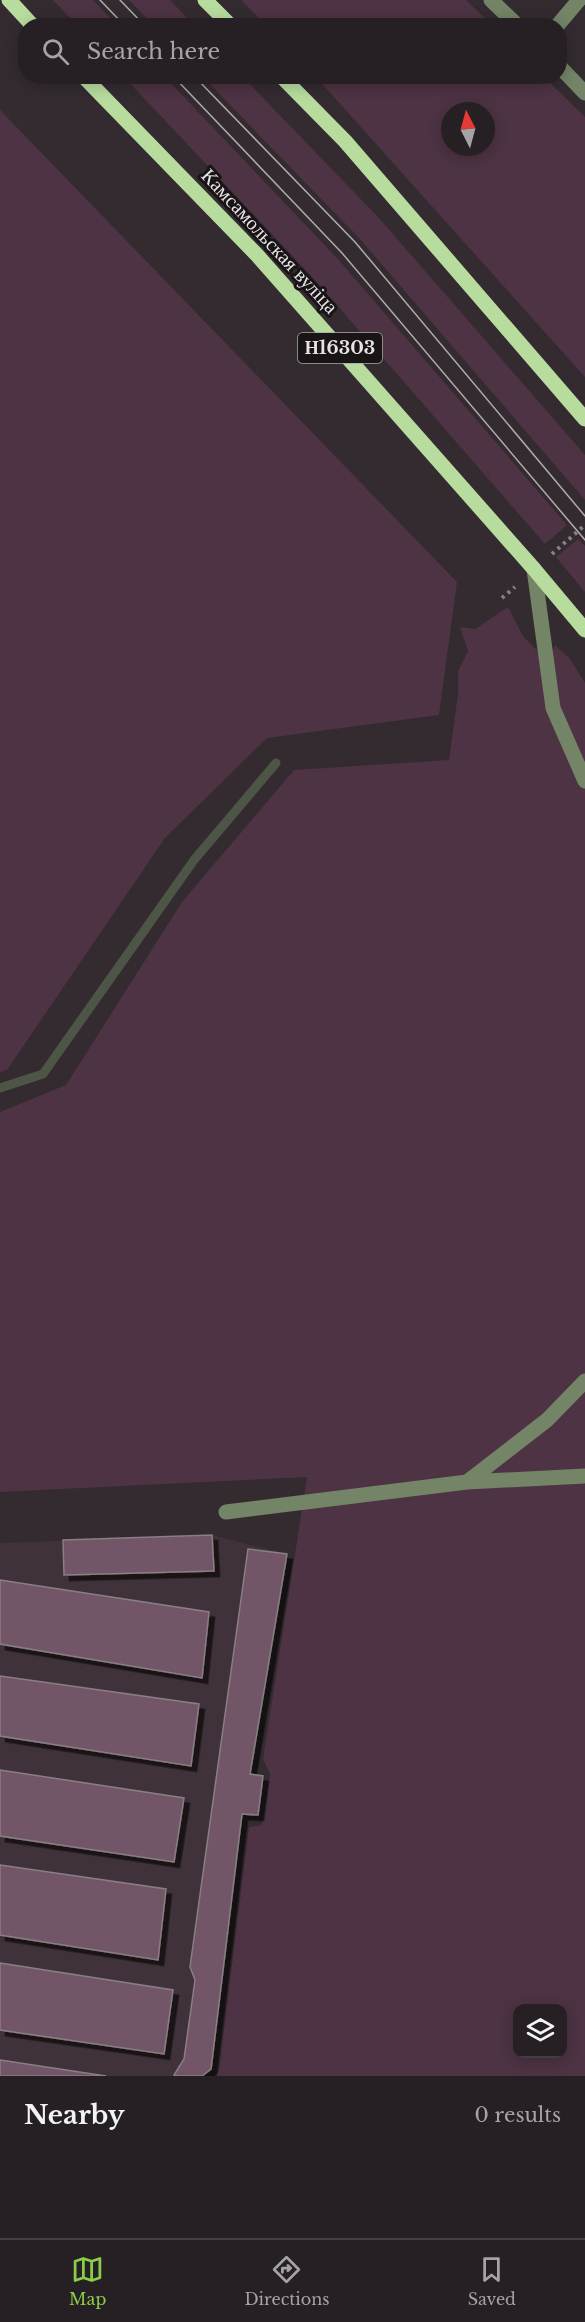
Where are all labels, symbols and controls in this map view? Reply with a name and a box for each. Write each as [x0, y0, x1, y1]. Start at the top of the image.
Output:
search box [18, 18, 567, 84]
icon: search [39, 35, 72, 68]
text: Search here [87, 38, 220, 65]
north arrow [441, 102, 495, 156]
street label: Камсамольская вуліца [197, 164, 343, 318]
road number: Н16303 [298, 333, 382, 363]
map controls [513, 2004, 567, 2058]
button: layers [513, 2004, 567, 2058]
text: Nearby [24, 2099, 125, 2131]
text: 0 results [475, 2103, 561, 2127]
tab: Map [69, 2253, 106, 2309]
tab: Directions [244, 2253, 329, 2309]
tab: Saved [468, 2253, 516, 2309]

